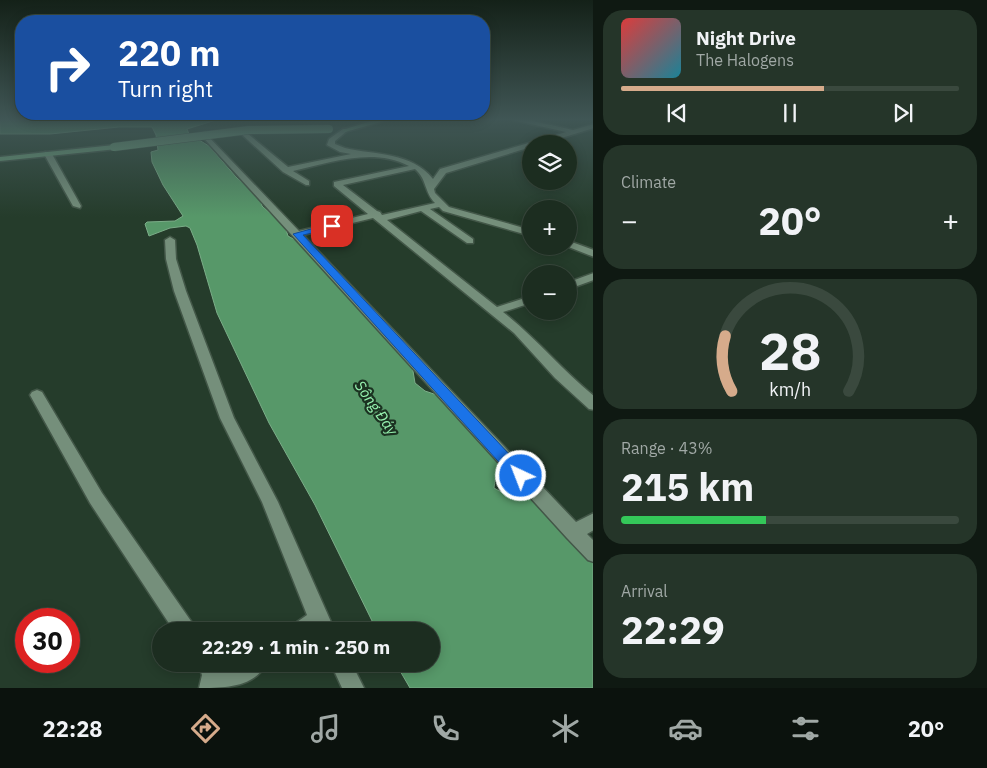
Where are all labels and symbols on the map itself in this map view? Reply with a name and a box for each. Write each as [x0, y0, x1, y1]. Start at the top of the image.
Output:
pin [311, 205, 353, 247]
water label: Sông Đáy [351, 377, 402, 439]
position arrow [494, 449, 546, 501]
speed limit sign: 30 [15, 608, 80, 673]

